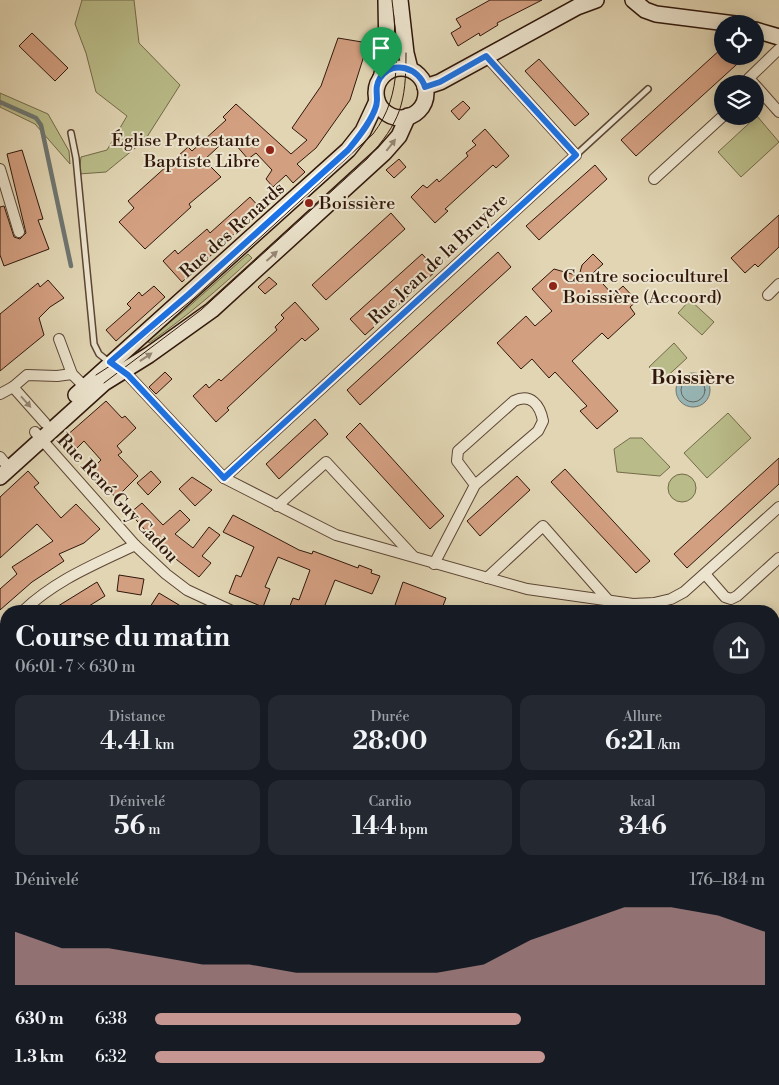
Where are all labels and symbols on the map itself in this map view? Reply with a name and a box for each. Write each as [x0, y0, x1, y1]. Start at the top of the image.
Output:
pin [360, 27, 402, 78]
place label: Église Protestante Baptiste Libre [111, 129, 260, 173]
one-way arrow [386, 138, 396, 152]
marker: Église Protestante Baptiste Libre [264, 144, 276, 156]
street label: Rue des Renards [175, 177, 290, 284]
street label: Rue Jean de la Bruyère [364, 189, 513, 330]
place label: Boissière [318, 192, 395, 215]
marker: Boissière [303, 197, 315, 209]
one-way arrow [266, 250, 278, 262]
place label: Centre socioculturel Boissière (Accoord) [562, 265, 729, 309]
marker: Centre socioculturel Boissière (Accoord) [547, 280, 559, 292]
one-way arrow [139, 353, 152, 362]
district label: Boissière [651, 366, 735, 390]
one-way arrow [20, 396, 32, 408]
street label: Rue René Guy Cadou [52, 429, 184, 568]

